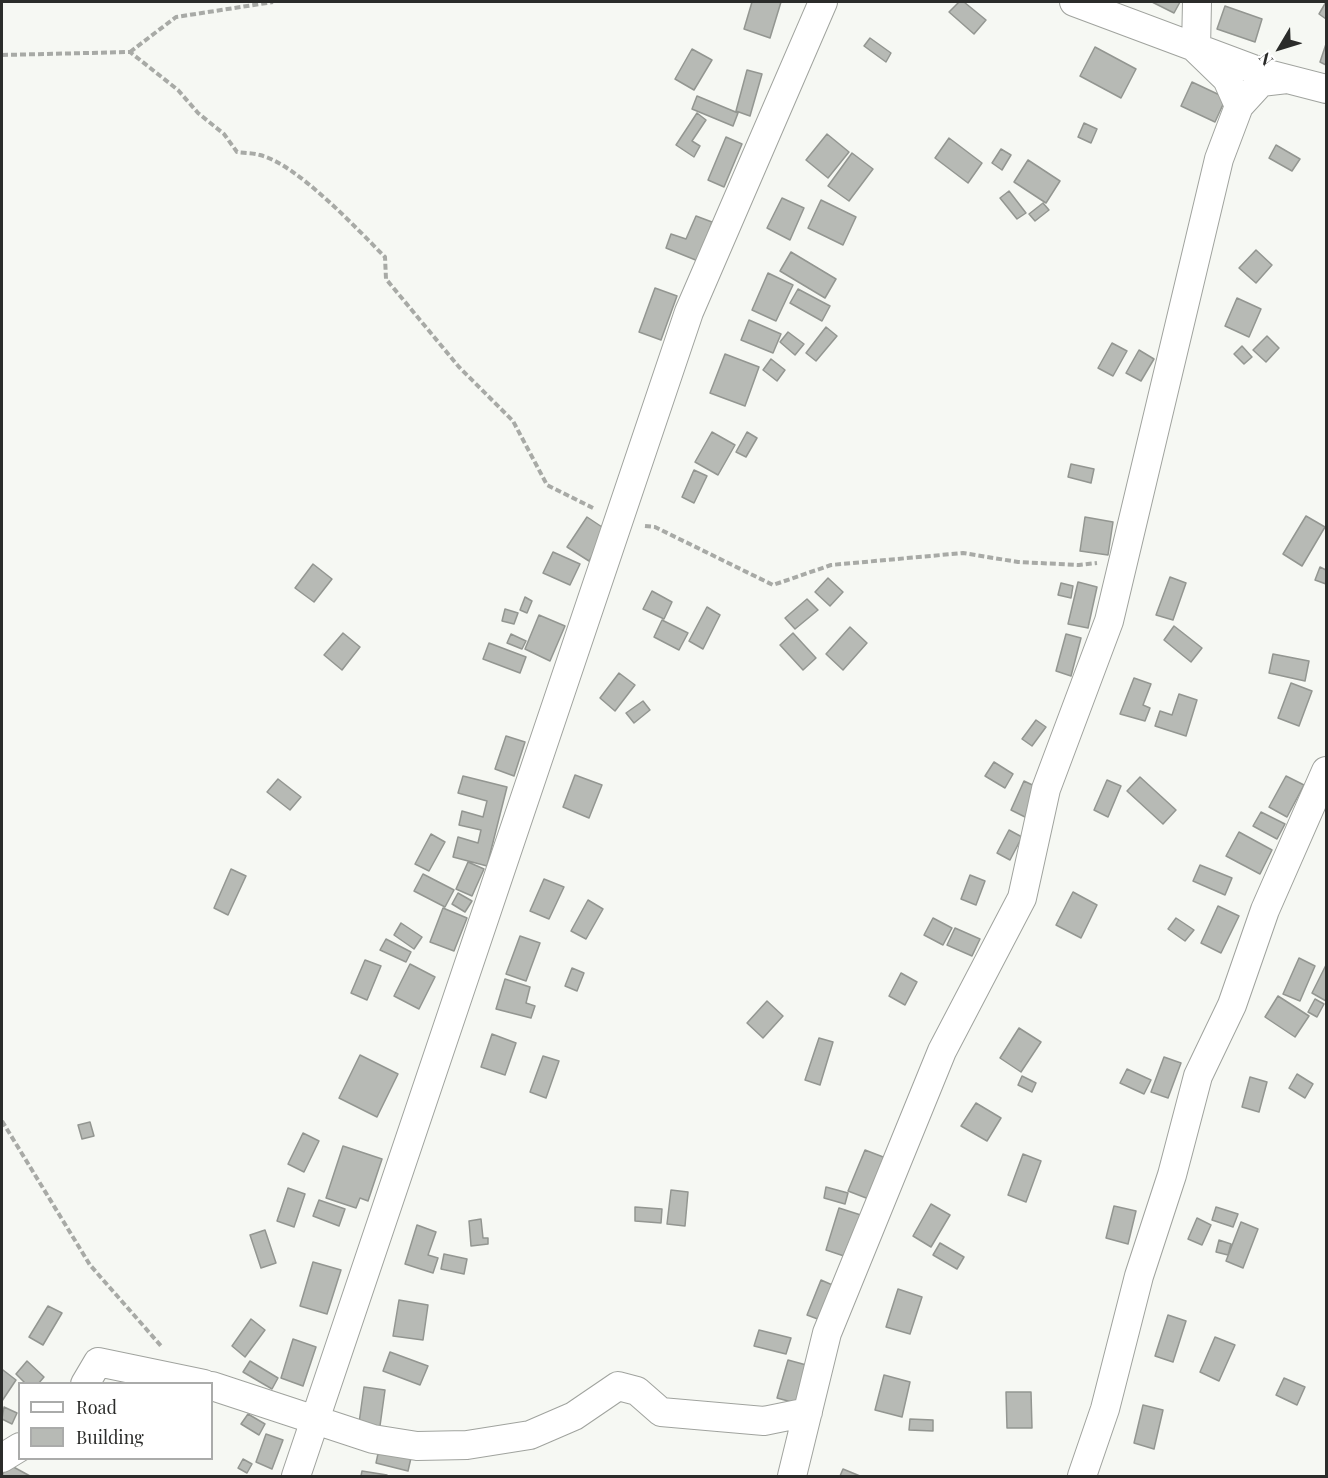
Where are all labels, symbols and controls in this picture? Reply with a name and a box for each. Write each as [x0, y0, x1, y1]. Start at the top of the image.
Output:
north arrow [1250, 18, 1310, 78]
text: N [1254, 48, 1277, 70]
legend [18, 1382, 213, 1460]
text: Road [76, 1395, 117, 1419]
text: Building [76, 1425, 144, 1449]

